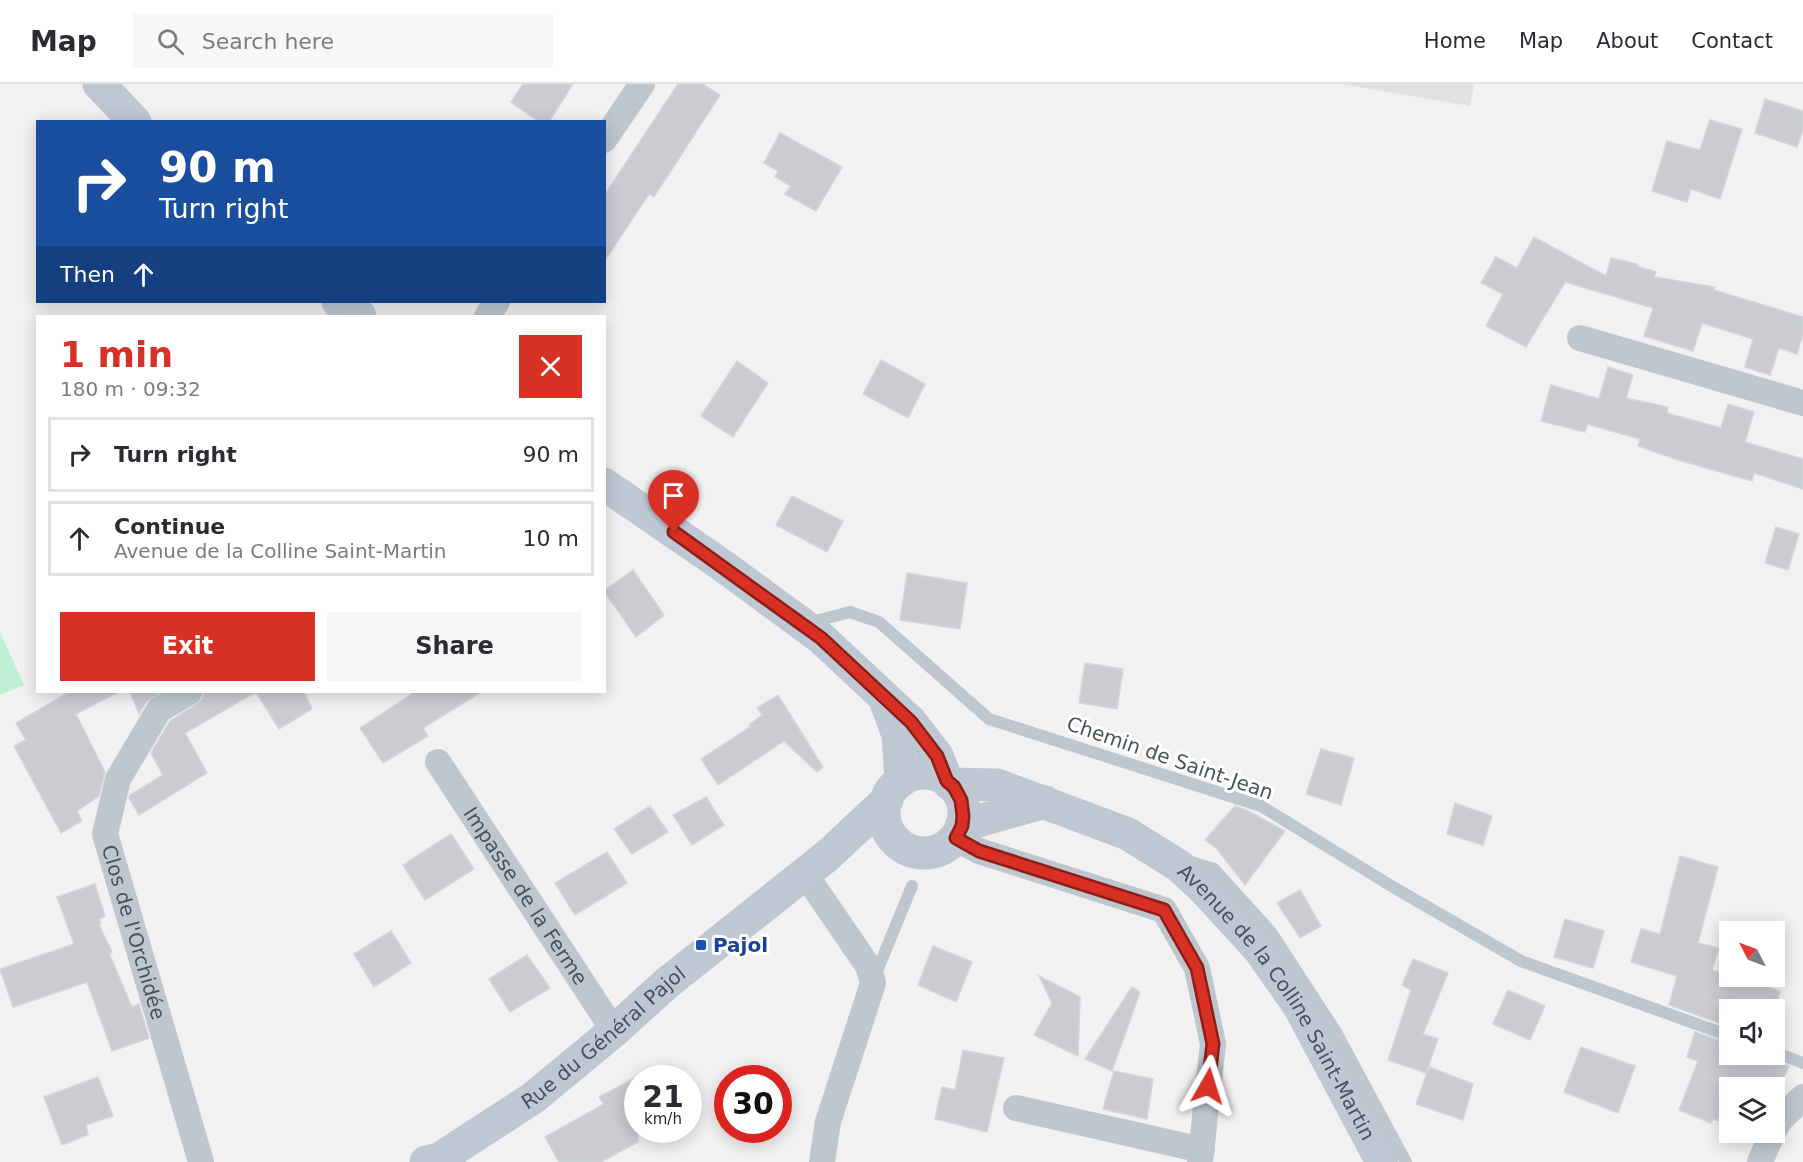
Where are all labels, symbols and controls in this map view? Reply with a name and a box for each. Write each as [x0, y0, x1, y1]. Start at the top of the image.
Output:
search box [133, 14, 553, 68]
text: Map [30, 25, 97, 58]
icon: search [154, 25, 187, 58]
text: Search here [202, 29, 334, 54]
text: Home [1424, 29, 1486, 53]
text: Map [1519, 29, 1563, 53]
text: About [1596, 29, 1658, 53]
text: Contact [1691, 29, 1773, 53]
text: 90 m [159, 143, 276, 192]
icon: right [60, 144, 138, 222]
text: Turn right [159, 193, 288, 224]
icon: ahead [127, 258, 160, 291]
text: Then [60, 262, 115, 287]
text: 1 min [60, 334, 173, 375]
button: close [519, 335, 582, 398]
text: 180 m · 09:32 [60, 377, 201, 401]
icon: right [63, 438, 96, 471]
text: Turn right [114, 442, 237, 467]
text: 90 m [523, 442, 579, 467]
pin [648, 470, 699, 532]
icon: arrive [657, 479, 690, 512]
text: Continue [114, 514, 225, 539]
icon: ahead [63, 522, 96, 555]
text: 10 m [523, 526, 579, 551]
text: Avenue de la Colline Saint-Martin [114, 539, 446, 563]
button: Exit [60, 612, 315, 681]
button: Share [327, 612, 582, 681]
street label: Chemin de Saint-Jean [1064, 711, 1276, 805]
street label: Impasse de la Ferme [459, 802, 593, 989]
street label: Clos de l'Orchidée [97, 842, 171, 1022]
street label: Avenue de la Colline Saint-Martin [1173, 859, 1380, 1144]
north arrow [1719, 921, 1785, 987]
map controls [1719, 921, 1785, 1143]
place label: Pajol [713, 933, 768, 957]
marker: Pajol [694, 938, 708, 952]
street label: Rue du Général Pajol [517, 961, 690, 1114]
button: sound [1719, 999, 1785, 1065]
position arrow [1176, 1054, 1240, 1118]
speed limit sign: 30 [714, 1065, 792, 1143]
button: layers [1719, 1077, 1785, 1143]
text: 21 [642, 1079, 684, 1114]
text: km/h [644, 1110, 682, 1128]

